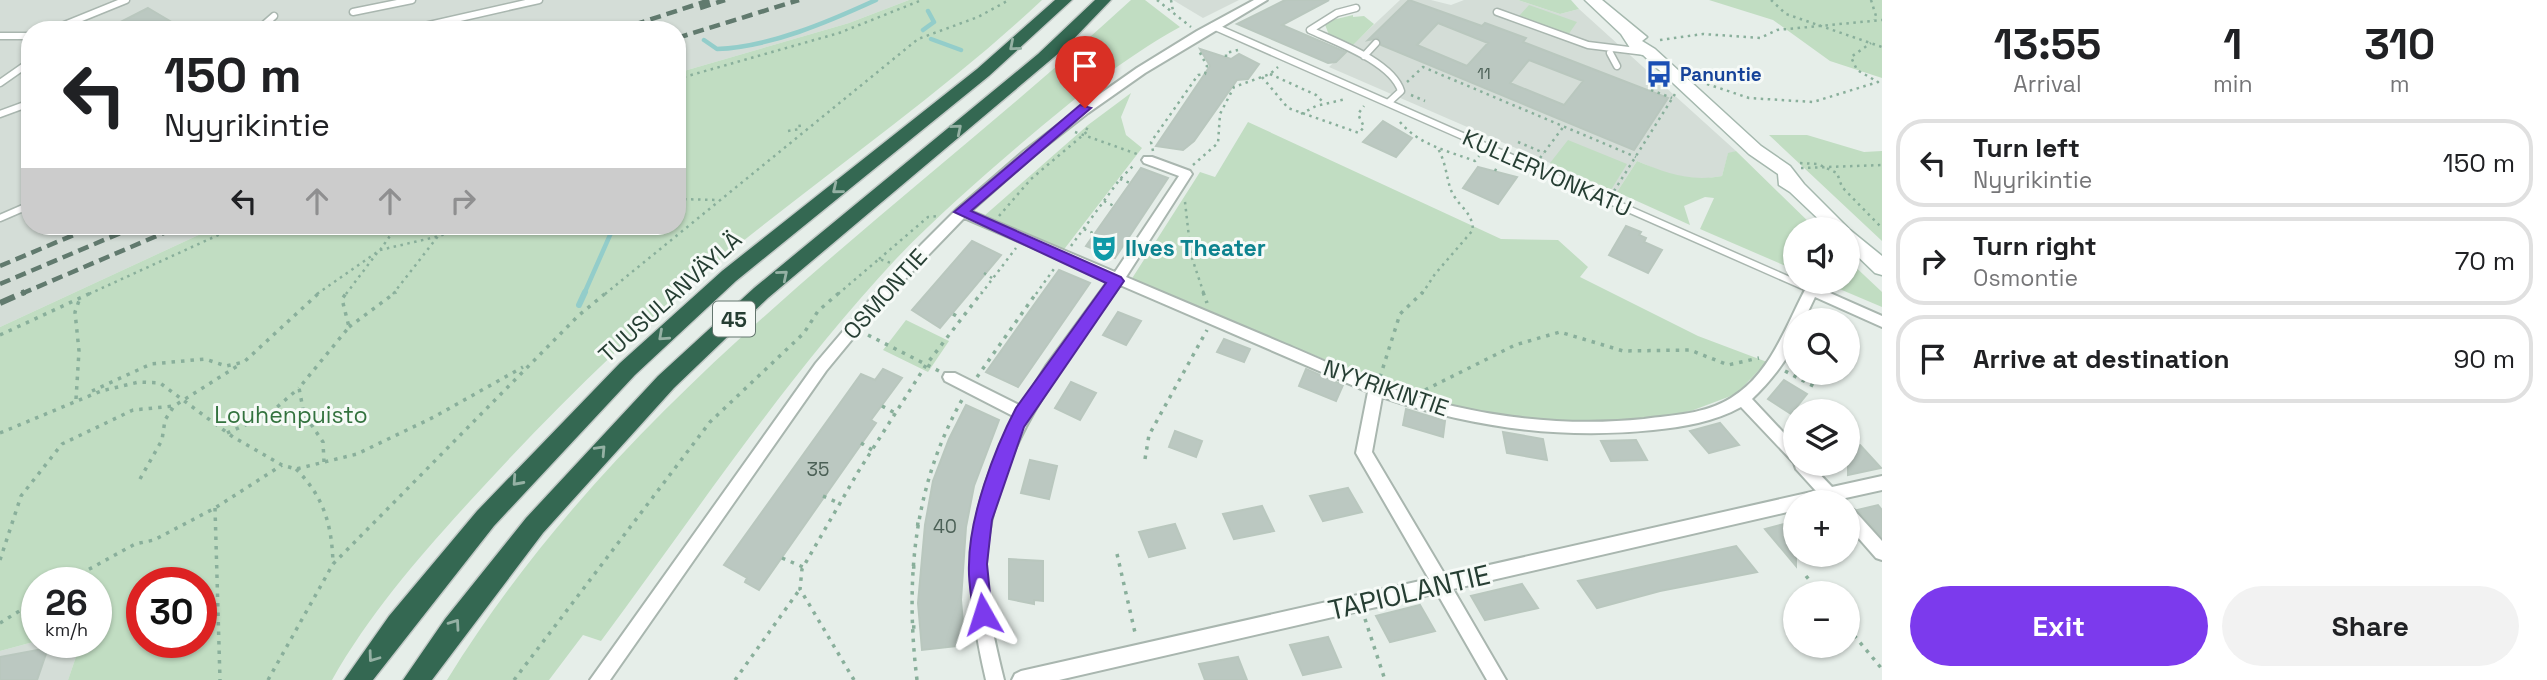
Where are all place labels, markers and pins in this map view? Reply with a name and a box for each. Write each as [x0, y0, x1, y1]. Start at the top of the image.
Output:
pin [1055, 36, 1115, 108]
bus stop icon: Panuntie [1644, 59, 1674, 89]
place label: Panuntie [1680, 62, 1762, 87]
theatre icon: Ilves Theater [1089, 233, 1119, 263]
place label: Ilves Theater [1125, 233, 1266, 263]

